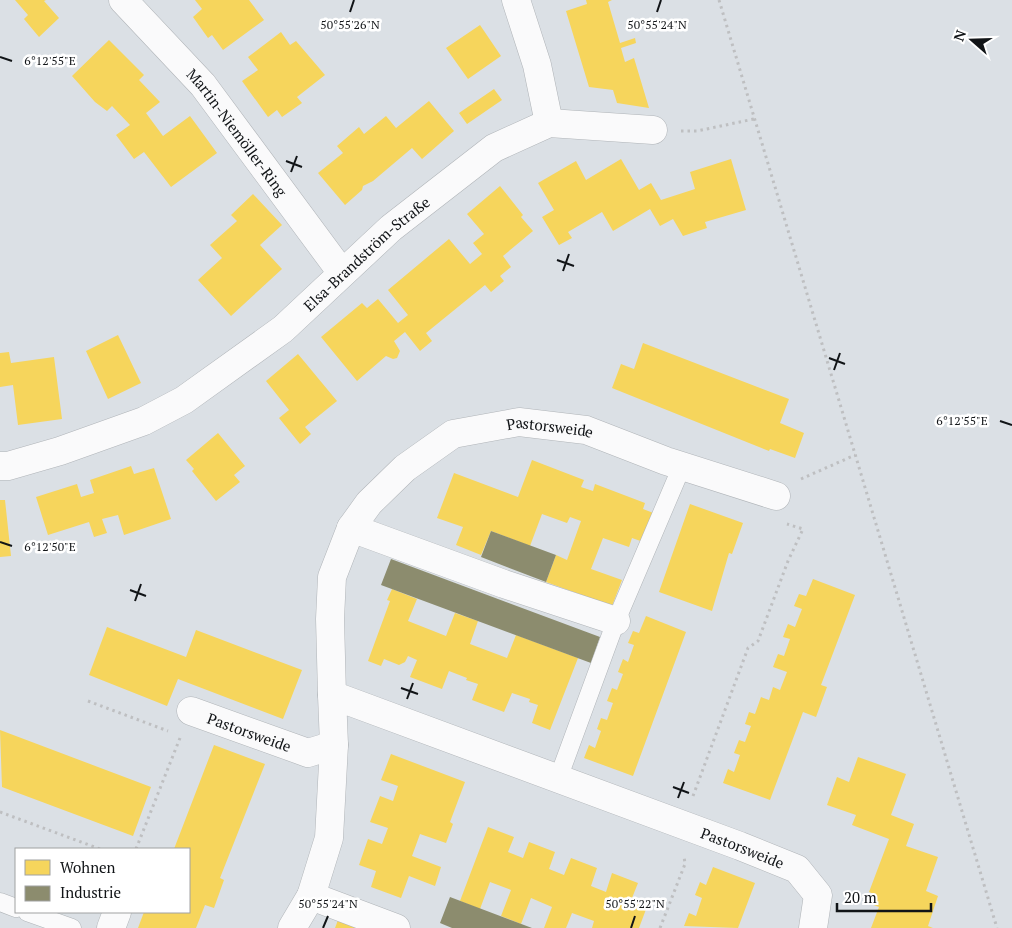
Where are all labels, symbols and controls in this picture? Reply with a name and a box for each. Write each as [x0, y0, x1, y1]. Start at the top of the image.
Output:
north arrow [947, 15, 997, 65]
text: 50°55'26"N [320, 17, 380, 32]
text: 50°55'24"N [627, 17, 687, 32]
text: N [949, 27, 970, 44]
text: 6°12'55"E [24, 53, 76, 68]
street label: Martin-Niemöller-Ring [183, 64, 292, 201]
street label: Elsa-Brandström-Straße [299, 192, 434, 315]
street label: Pastorsweide [505, 411, 597, 442]
text: 6°12'55"E [936, 413, 988, 428]
text: 6°12'50"E [24, 539, 76, 554]
street label: Pastorsweide [205, 708, 294, 756]
street label: Pastorsweide [698, 822, 787, 873]
legend [15, 848, 190, 913]
text: Wohnen [60, 857, 116, 877]
scale bar [837, 880, 931, 912]
text: Industrie [60, 882, 121, 902]
text: 20 m [844, 887, 877, 907]
text: 50°55'24"N [298, 896, 358, 911]
text: 50°55'22"N [605, 896, 665, 911]

